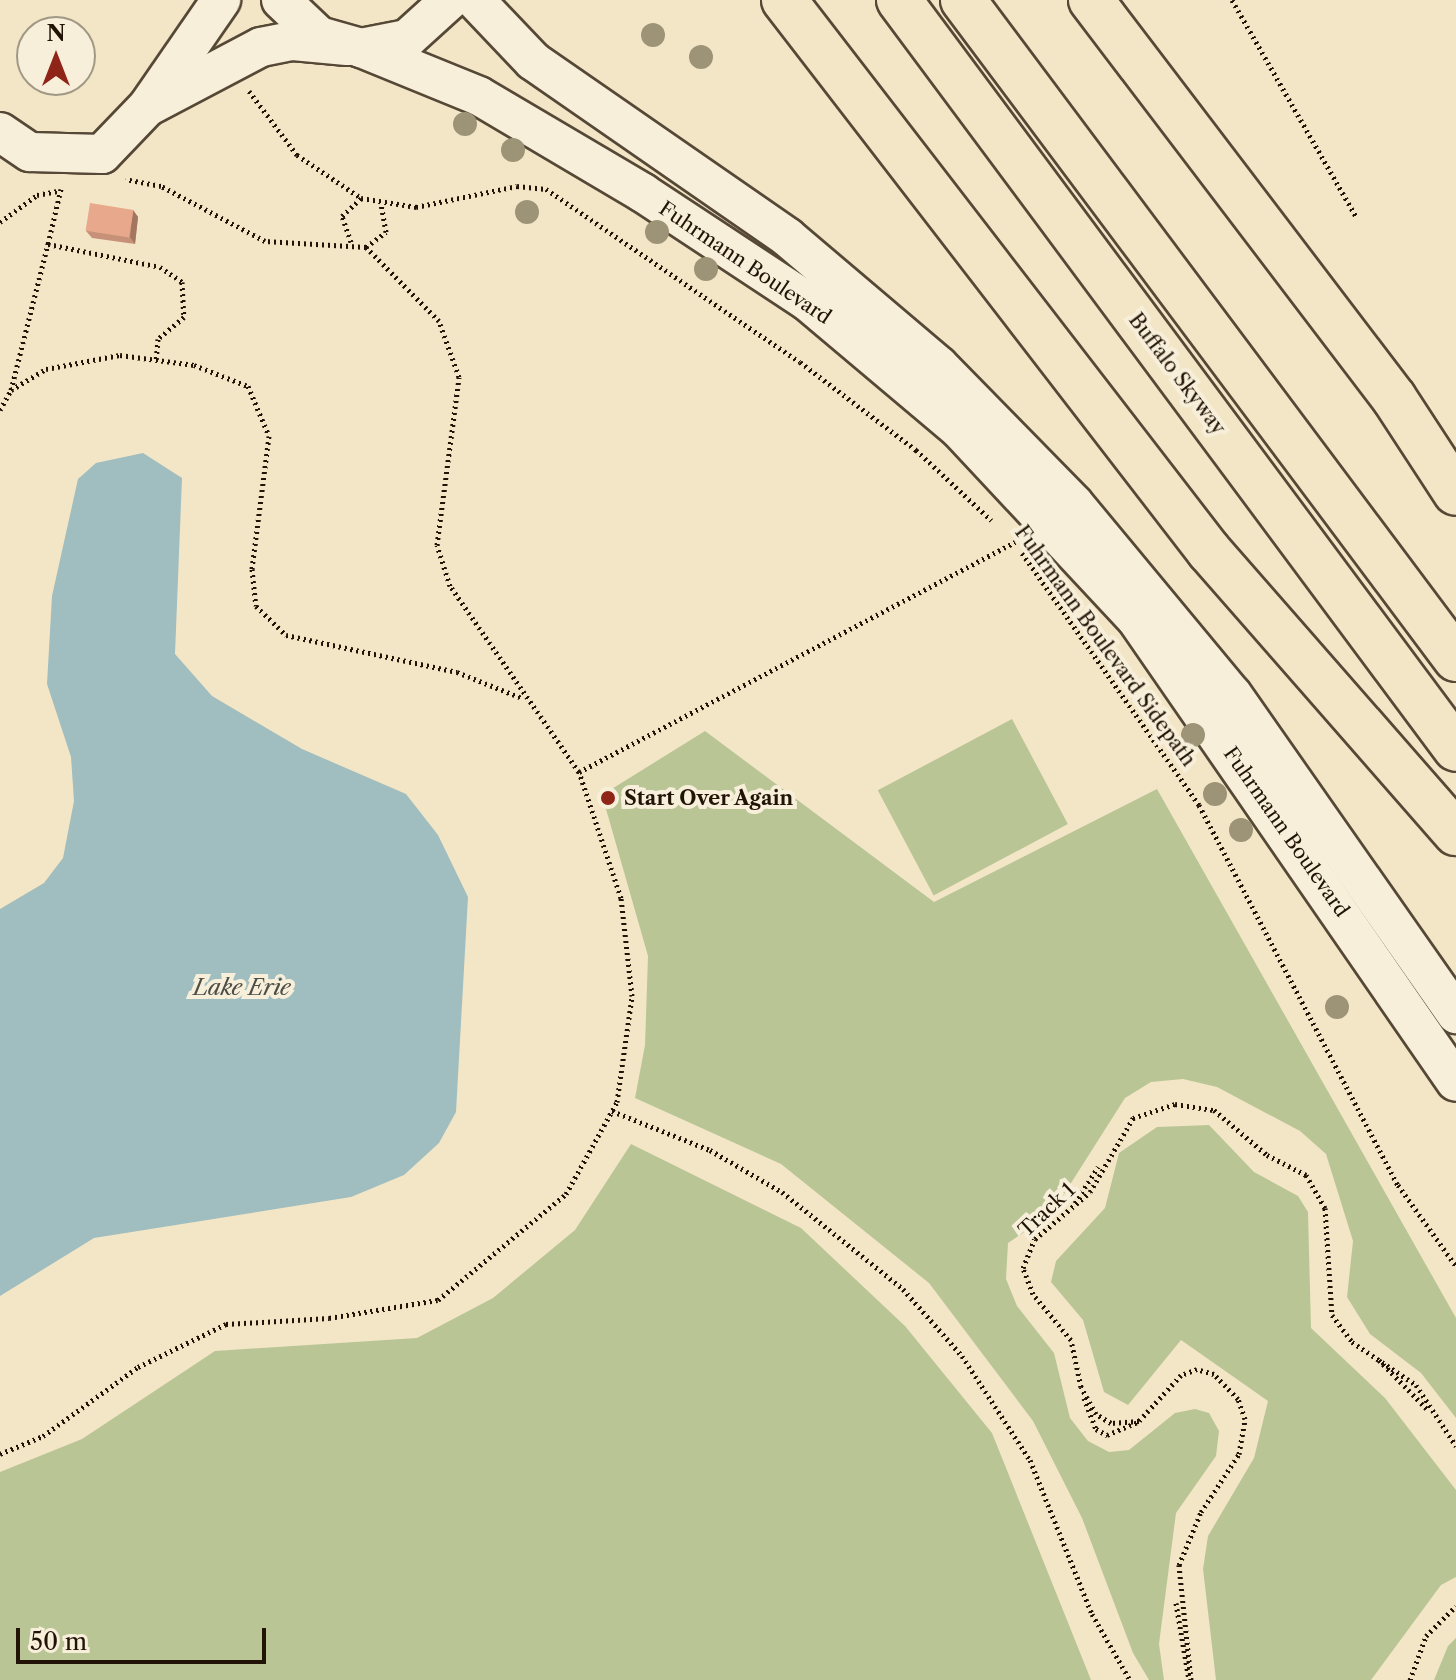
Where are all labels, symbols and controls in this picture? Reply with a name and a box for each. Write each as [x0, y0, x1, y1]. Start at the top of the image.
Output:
north arrow [16, 16, 96, 96]
text: N [46, 20, 66, 47]
street label: Fuhrmann Boulevard [654, 197, 836, 329]
street label: Buffalo Skyway [1124, 309, 1230, 439]
street label: Fuhrmann Boulevard Sidepath [1010, 521, 1200, 771]
street label: Fuhrmann Boulevard [1218, 742, 1354, 922]
place label: Start Over Again [624, 786, 794, 810]
marker: Start Over Again [599, 789, 617, 807]
water label: Lake Erie [193, 975, 291, 1001]
street label: Track 1 [1014, 1178, 1080, 1242]
scale bar [20, 1612, 270, 1662]
text: 50 m [30, 1627, 87, 1656]

